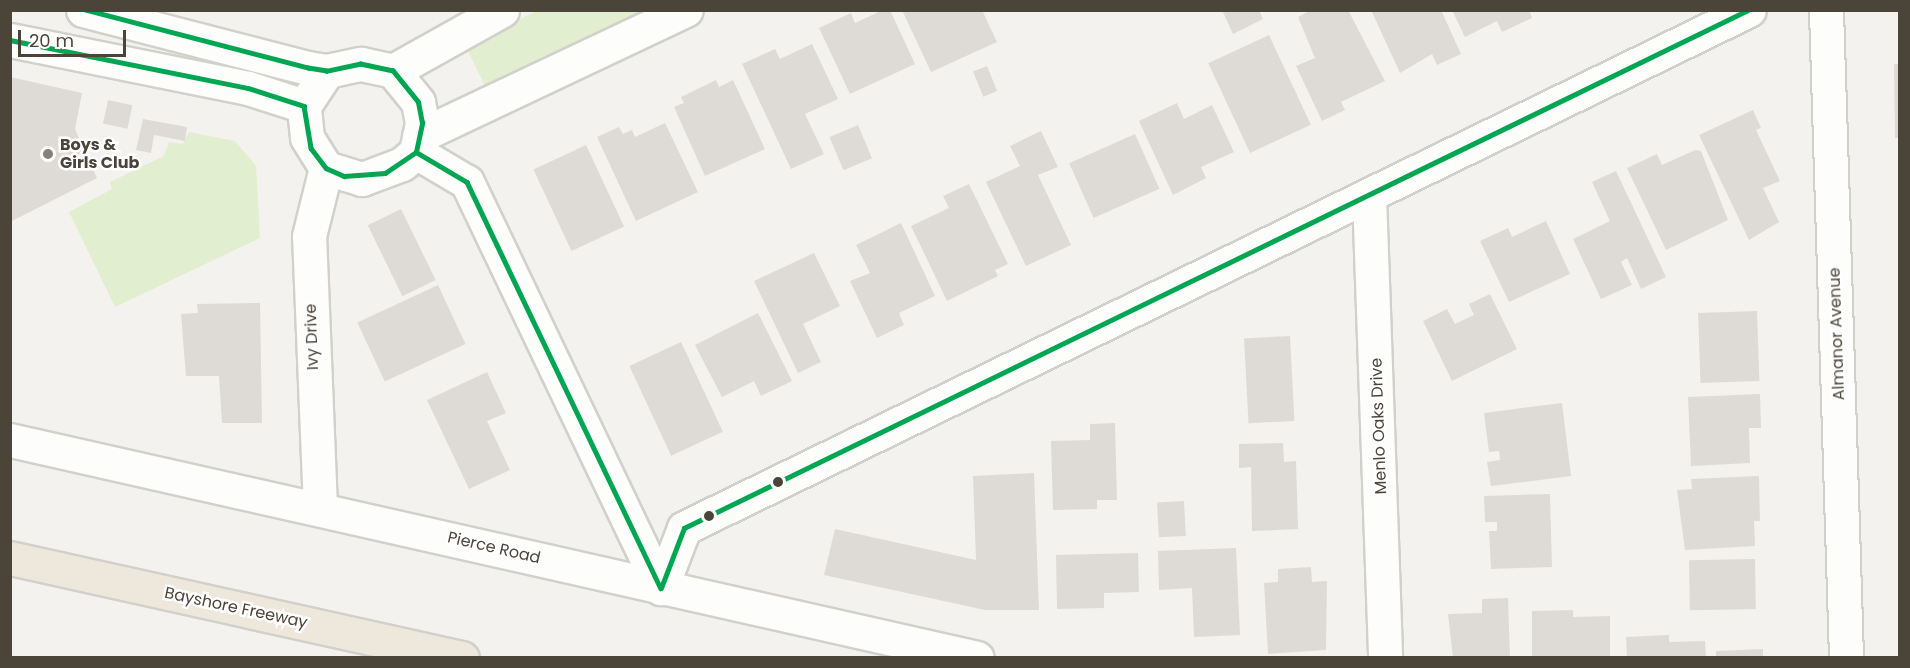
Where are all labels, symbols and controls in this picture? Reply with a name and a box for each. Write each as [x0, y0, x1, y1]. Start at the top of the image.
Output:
scale bar [21, 18, 129, 56]
text: 20 m [29, 28, 74, 53]
place label: Boys & Girls Club [60, 135, 139, 173]
marker: Boys & Girls Club [41, 147, 55, 161]
street label: Almanor Avenue [1825, 267, 1849, 401]
street label: Ivy Drive [301, 304, 323, 370]
street label: Menlo Oaks Drive [1367, 357, 1391, 495]
unlabelled marker [772, 476, 784, 488]
unlabelled marker [703, 510, 715, 522]
street label: Pierce Road [446, 528, 542, 568]
street label: Bayshore Freeway [163, 583, 309, 633]

